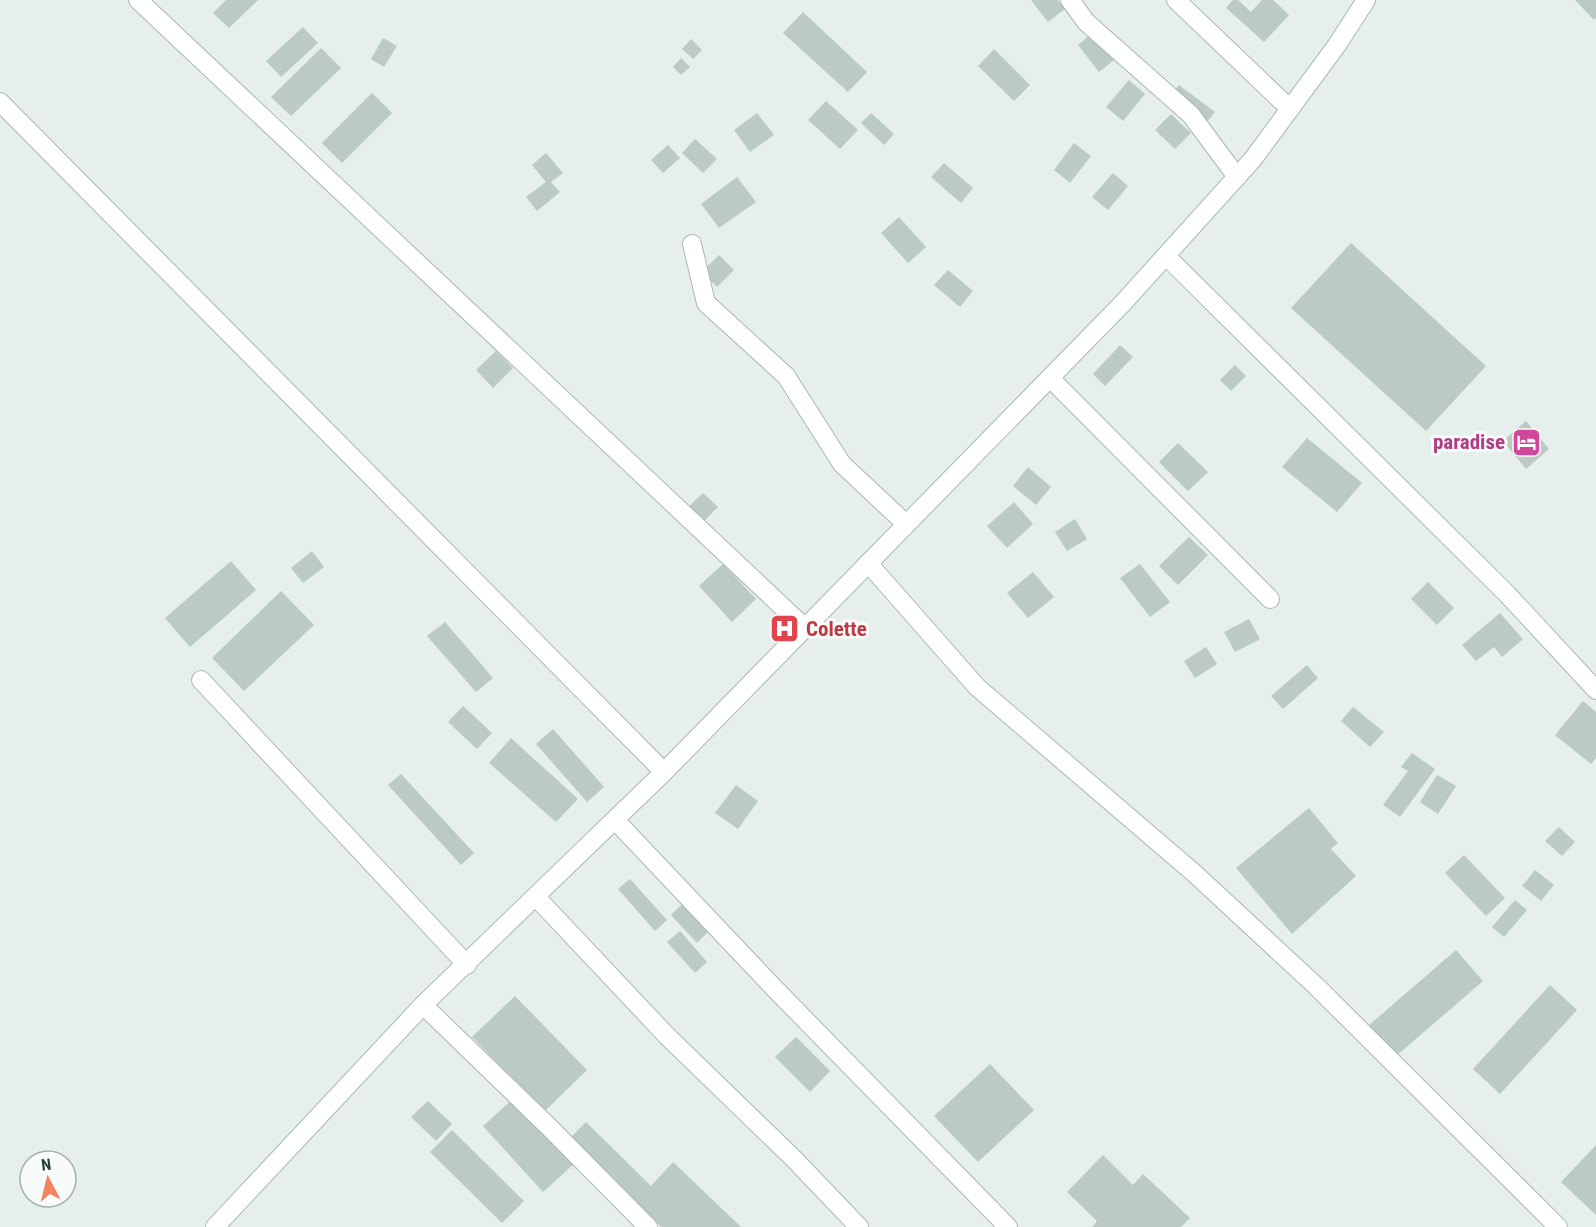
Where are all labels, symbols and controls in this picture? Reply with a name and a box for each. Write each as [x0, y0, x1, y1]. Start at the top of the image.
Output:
hotel icon: paradise [1510, 426, 1542, 458]
place label: paradise [1433, 430, 1505, 454]
hospital icon: Colette [769, 613, 801, 645]
place label: Colette [806, 617, 867, 641]
north arrow [18, 1149, 78, 1209]
text: N [40, 1155, 52, 1175]

